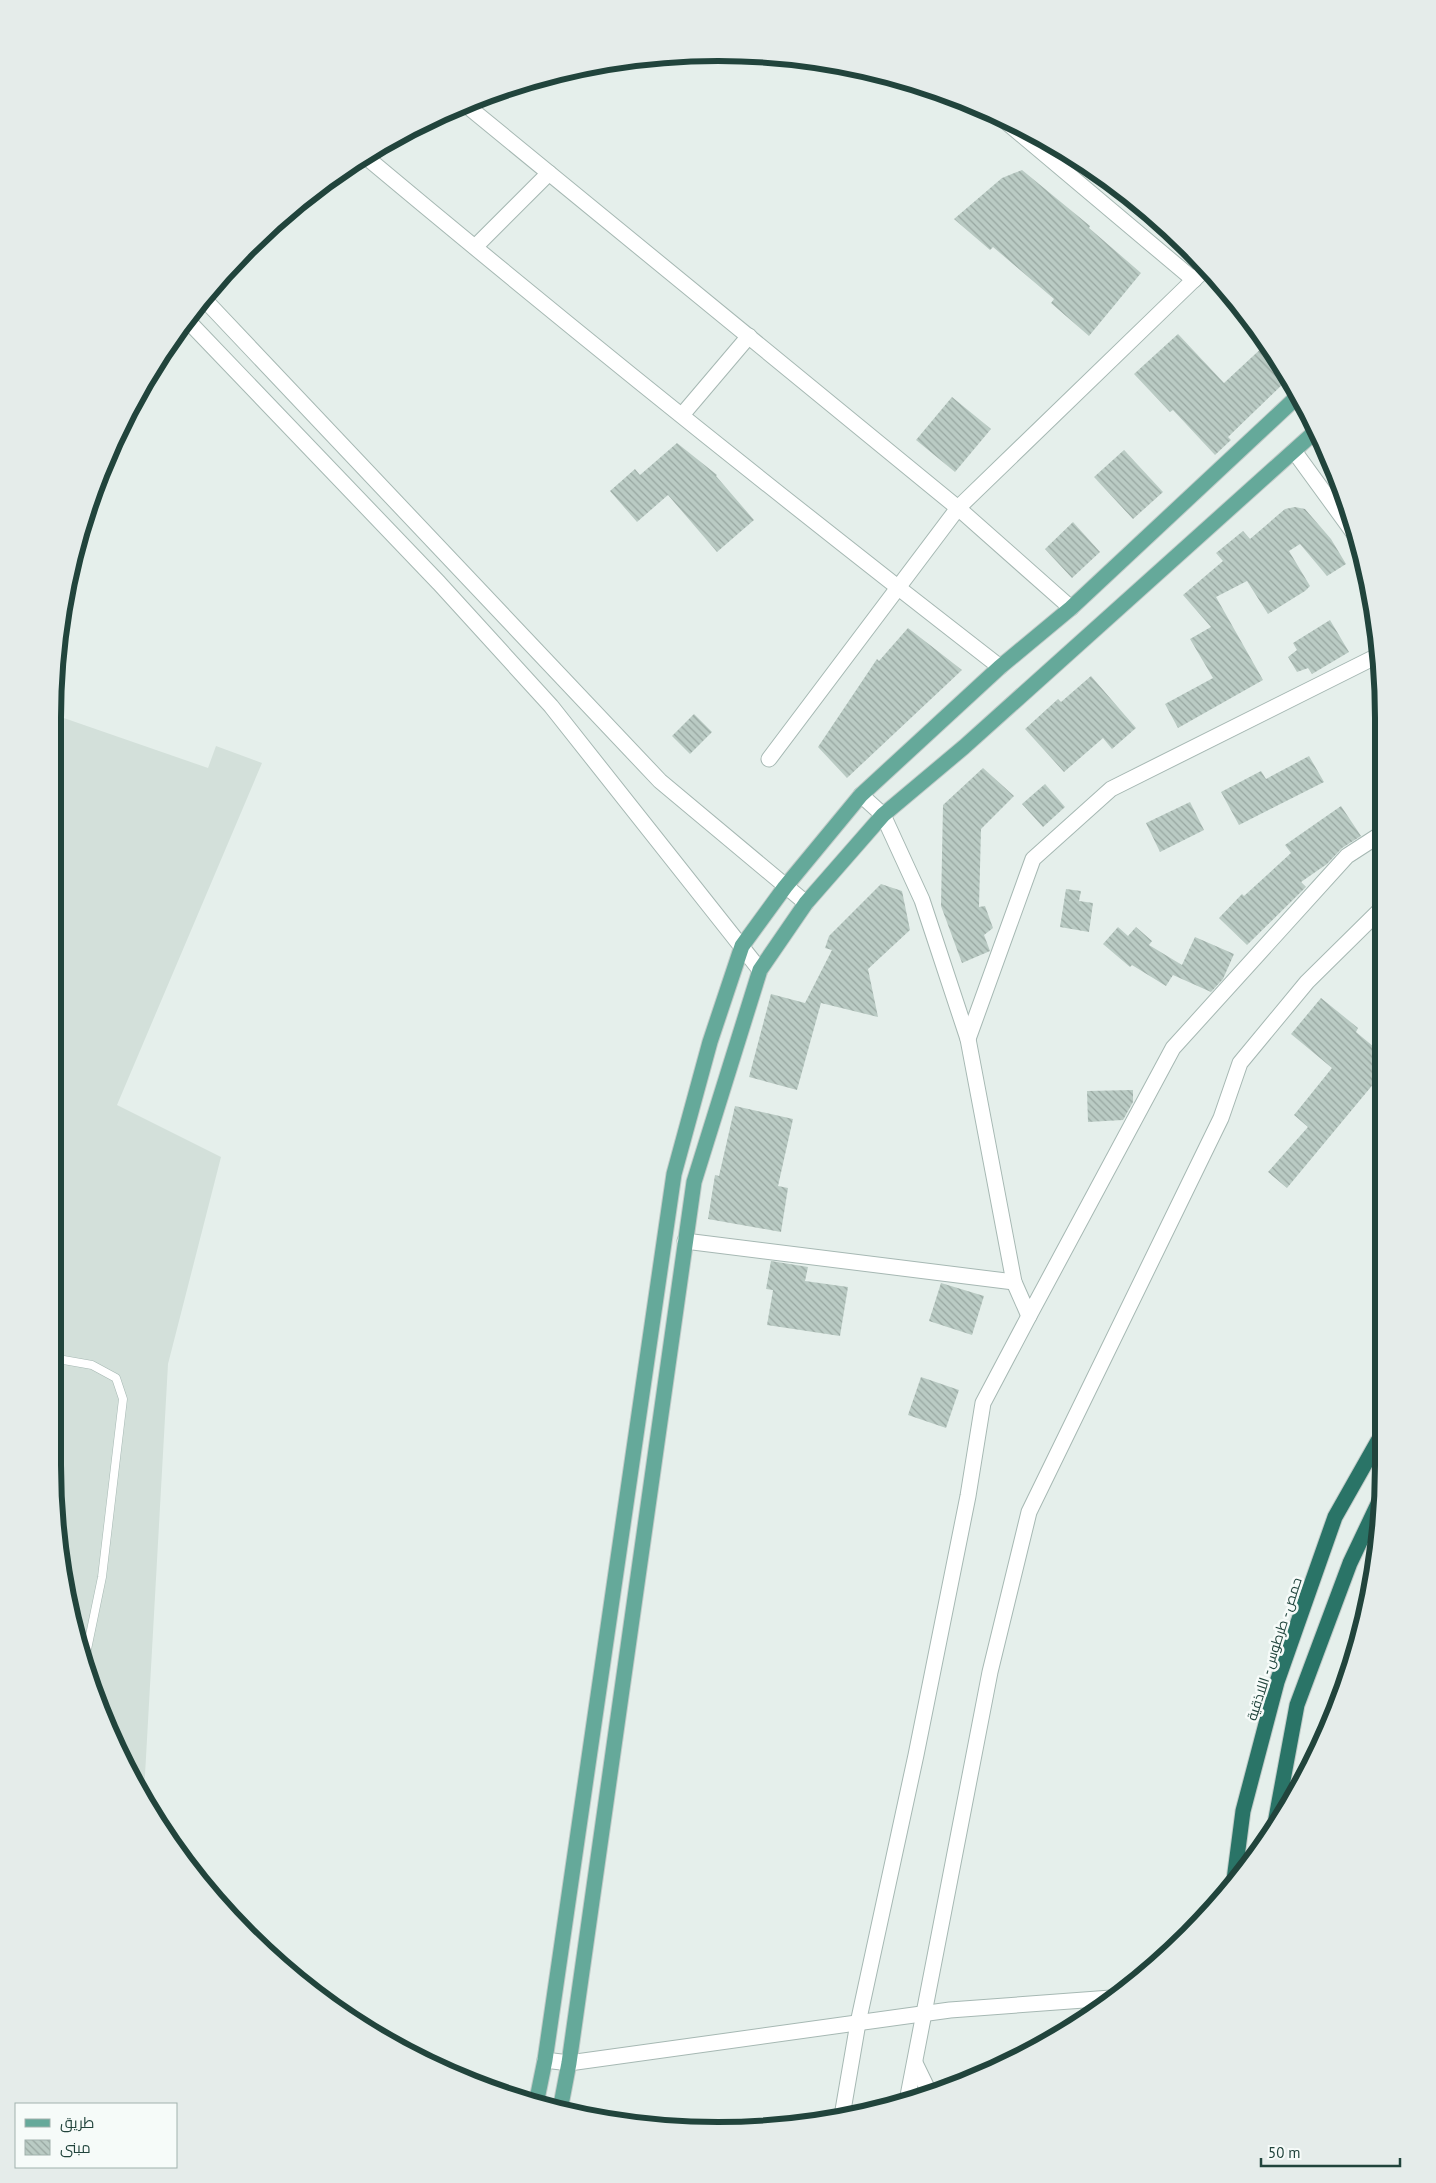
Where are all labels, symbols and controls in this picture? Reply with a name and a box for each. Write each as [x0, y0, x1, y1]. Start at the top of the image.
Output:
street label: حمص - طرطوس - اللاذقية [1242, 1575, 1306, 1723]
legend [15, 2103, 178, 2168]
text: طريق [60, 2113, 94, 2133]
scale bar [1261, 2136, 1400, 2168]
text: مبنى [60, 2138, 91, 2158]
text: 50 m [1268, 2143, 1301, 2162]

